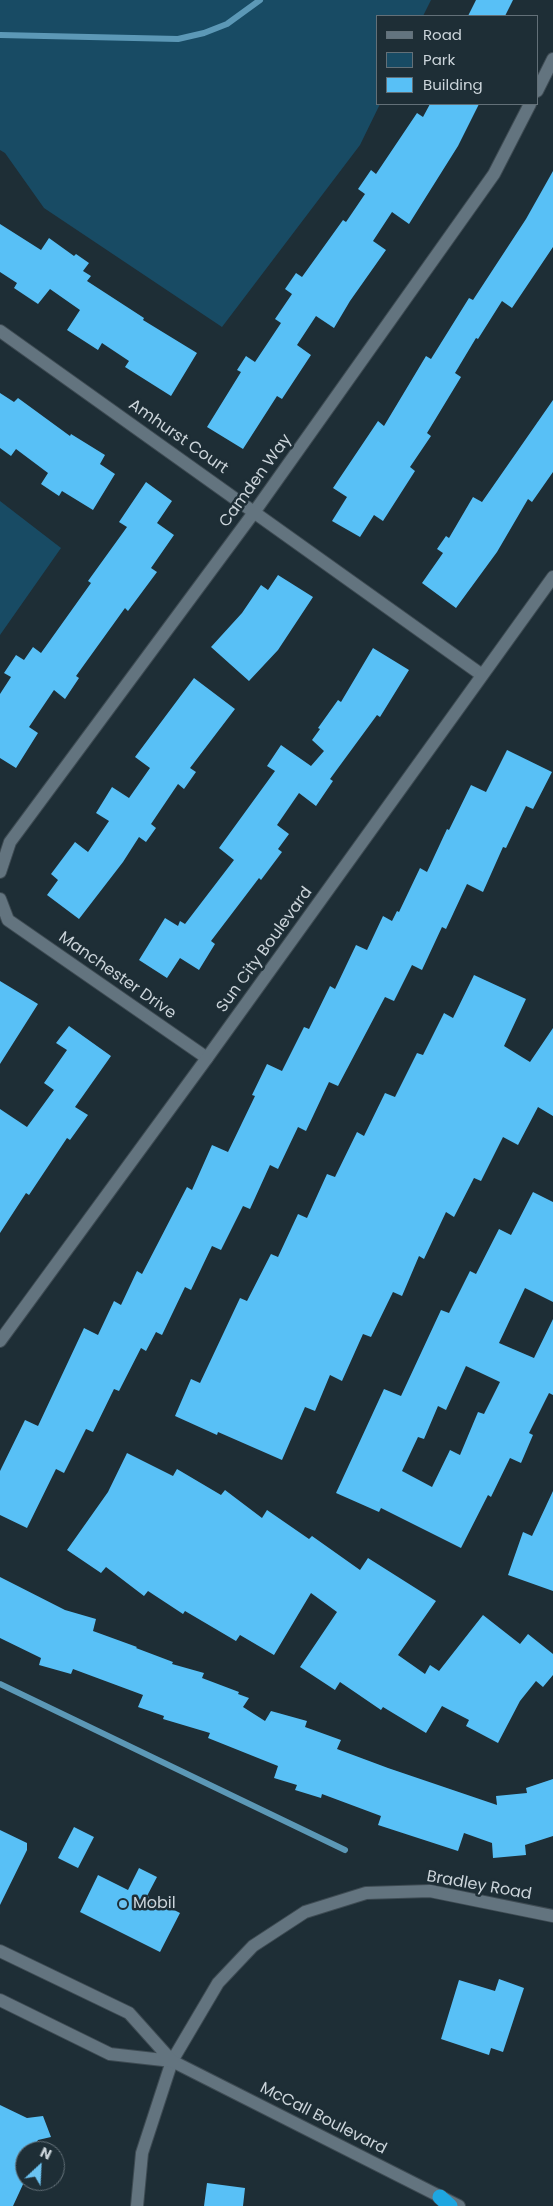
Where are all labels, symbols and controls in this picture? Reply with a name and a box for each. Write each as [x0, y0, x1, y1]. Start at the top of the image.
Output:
legend [376, 15, 538, 105]
text: Road [423, 24, 462, 45]
text: Park [423, 49, 455, 70]
text: Building [423, 74, 483, 95]
street label: Amhurst Court [125, 396, 231, 478]
street label: Camden Way [216, 431, 296, 531]
street label: Sun City Boulevard [213, 884, 317, 1016]
street label: Manchester Drive [55, 928, 179, 1024]
street label: Bradley Road [425, 1867, 533, 1905]
place label: Mobil [133, 1894, 176, 1914]
marker: Mobil [117, 1898, 129, 1910]
street label: McCall Boulevard [256, 2079, 390, 2159]
north arrow [15, 2141, 65, 2191]
text: N [37, 2142, 55, 2165]

